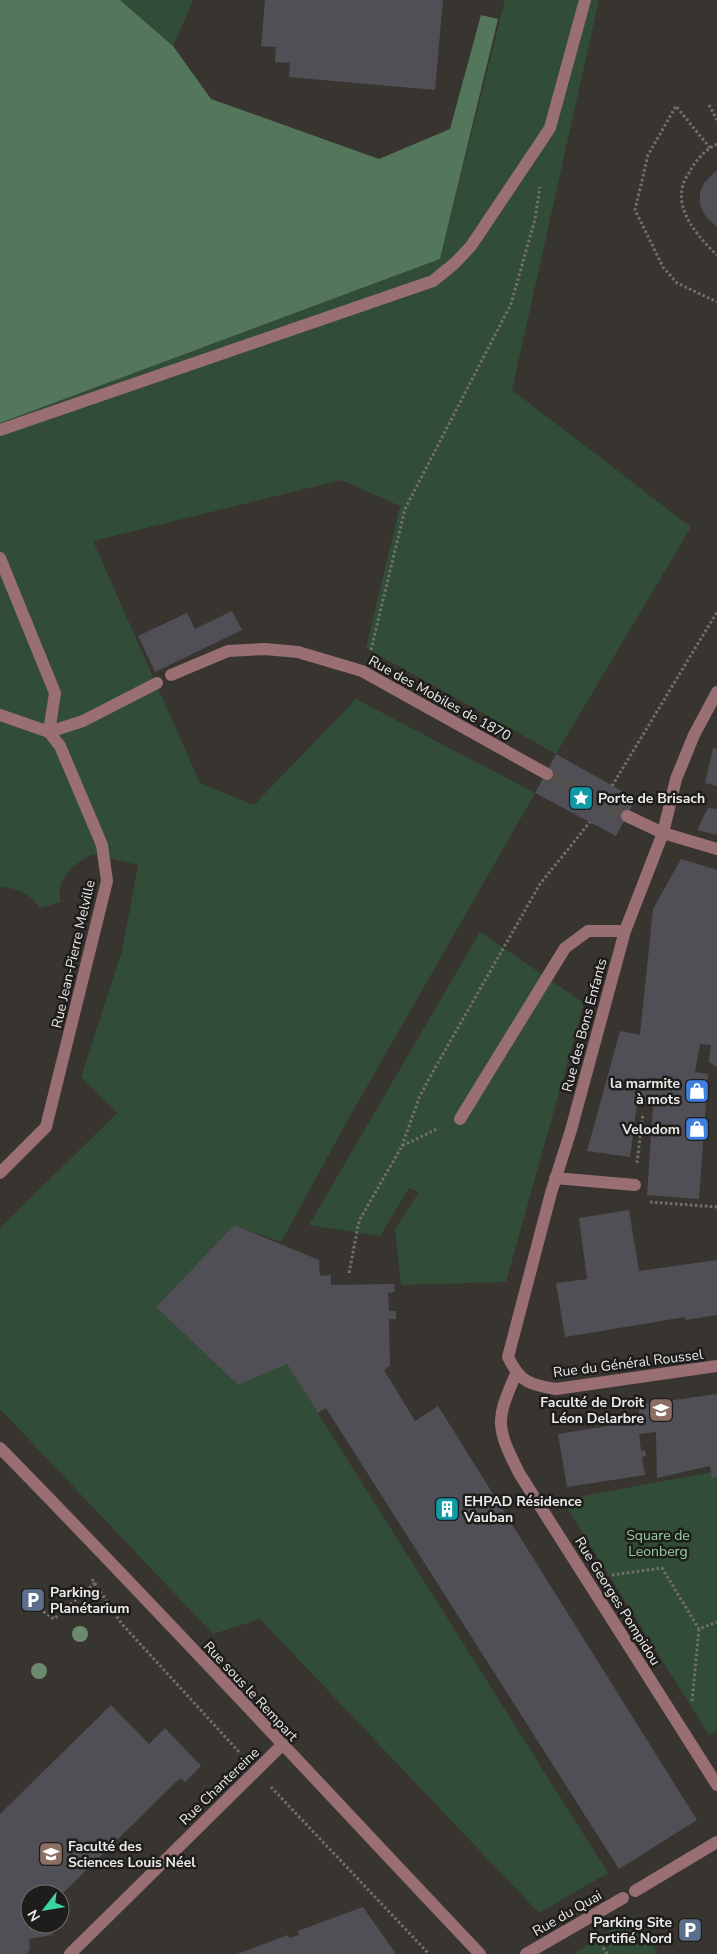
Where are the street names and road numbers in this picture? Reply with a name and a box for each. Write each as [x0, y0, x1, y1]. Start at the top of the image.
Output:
street label: Rue des Mobiles de 1870 [365, 651, 514, 746]
street label: Rue Jean-Pierre Melville [47, 878, 100, 1030]
street label: Rue des Bons Enfants [558, 956, 612, 1094]
street label: Rue du Général Roussel [552, 1345, 705, 1382]
street label: Rue Georges Pompidou [570, 1533, 665, 1669]
street label: Rue sous le Rempart [199, 1637, 302, 1746]
street label: Rue Chantereine [175, 1743, 263, 1829]
street label: Rue du Quai [529, 1886, 605, 1941]

